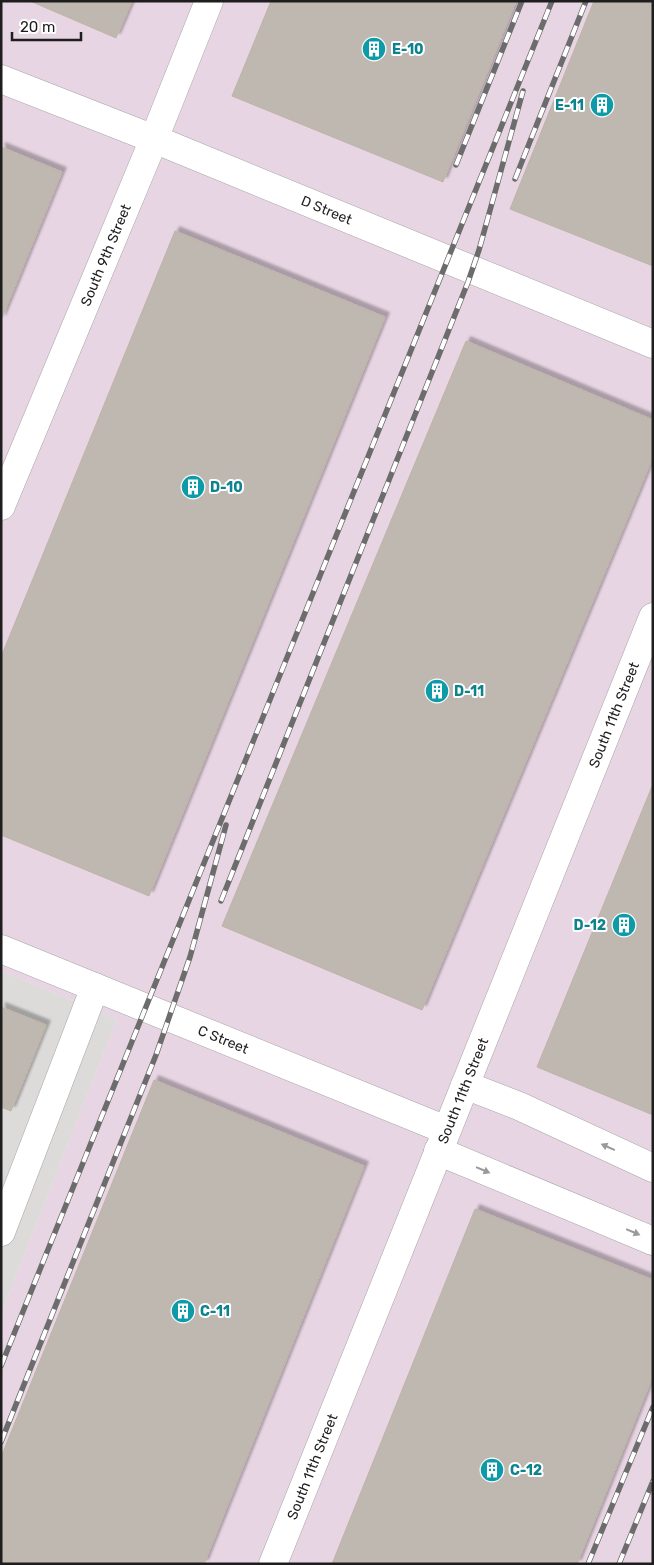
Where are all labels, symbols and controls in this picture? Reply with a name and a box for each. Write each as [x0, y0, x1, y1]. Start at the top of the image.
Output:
scale bar [12, 10, 81, 42]
text: 20 m [20, 18, 55, 36]
building icon: E-10 [361, 36, 387, 62]
place label: E-10 [392, 41, 424, 58]
building icon: E-11 [589, 92, 615, 118]
place label: E-11 [555, 97, 584, 114]
street label: D Street [298, 192, 355, 229]
street label: South 9th Street [77, 201, 135, 309]
building icon: D-10 [180, 474, 206, 500]
place label: D-10 [210, 479, 243, 496]
street label: South 11th Street [585, 659, 643, 770]
building icon: D-11 [424, 678, 450, 704]
place label: D-11 [454, 683, 484, 700]
building icon: D-12 [611, 912, 637, 938]
place label: D-12 [574, 917, 606, 934]
street label: C Street [195, 1022, 251, 1058]
street label: South 11th Street [435, 1035, 492, 1146]
one-way arrow [601, 1143, 615, 1151]
one-way arrow [476, 1166, 490, 1174]
one-way arrow [626, 1229, 640, 1237]
building icon: C-11 [170, 1298, 196, 1324]
place label: C-11 [200, 1303, 230, 1320]
street label: South 11th Street [284, 1411, 342, 1522]
building icon: C-12 [479, 1457, 505, 1483]
place label: C-12 [510, 1462, 542, 1479]

